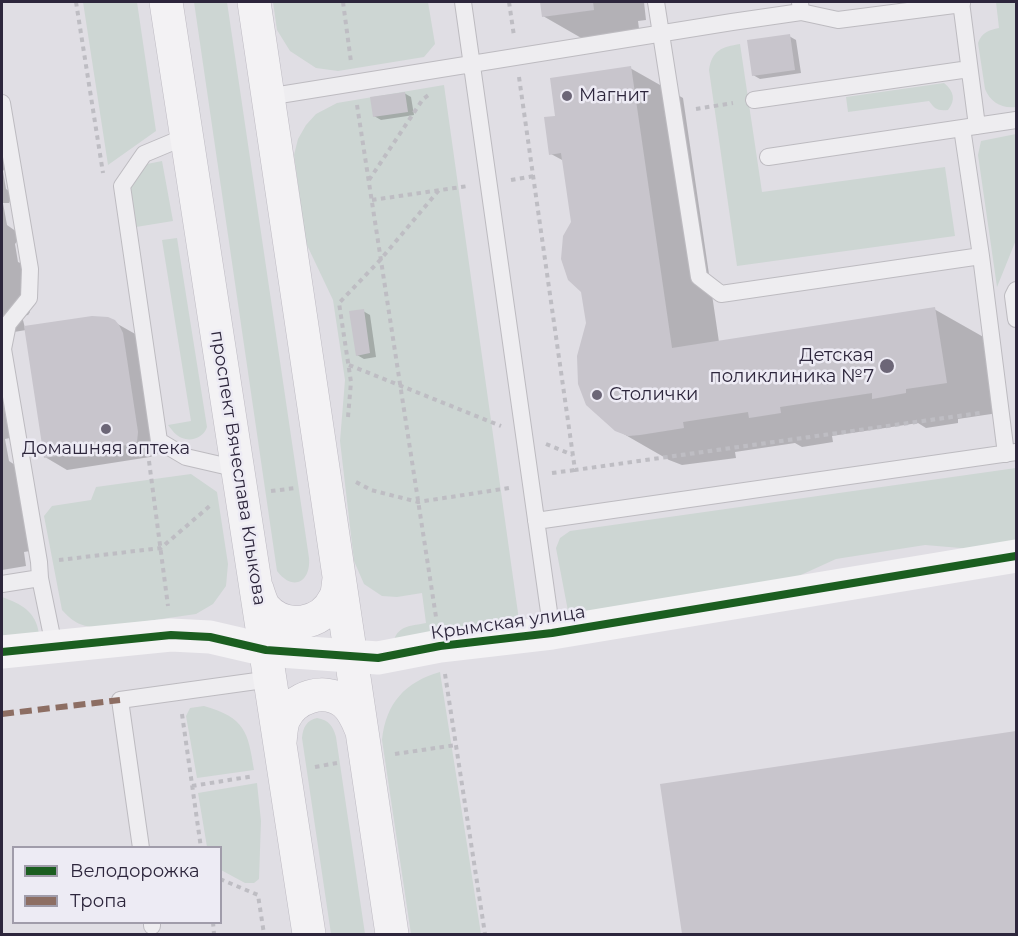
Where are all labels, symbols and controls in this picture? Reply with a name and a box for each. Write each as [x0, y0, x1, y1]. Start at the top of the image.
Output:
place label: Магнит [579, 85, 648, 107]
marker: Магнит [560, 89, 574, 103]
street label: проспект Вячеслава Клыкова [206, 329, 270, 607]
place label: Детская поликлиника №7 [710, 345, 874, 388]
marker: Детская поликлиника №7 [878, 357, 896, 375]
place label: Столички [609, 384, 698, 406]
marker: Столички [590, 388, 604, 402]
marker: Домашняя аптека [99, 422, 113, 436]
place label: Домашняя аптека [22, 438, 190, 460]
street label: Крымская улица [429, 601, 587, 645]
legend [12, 846, 222, 924]
text: Велодорожка [70, 860, 199, 882]
text: Тропа [70, 890, 127, 912]

